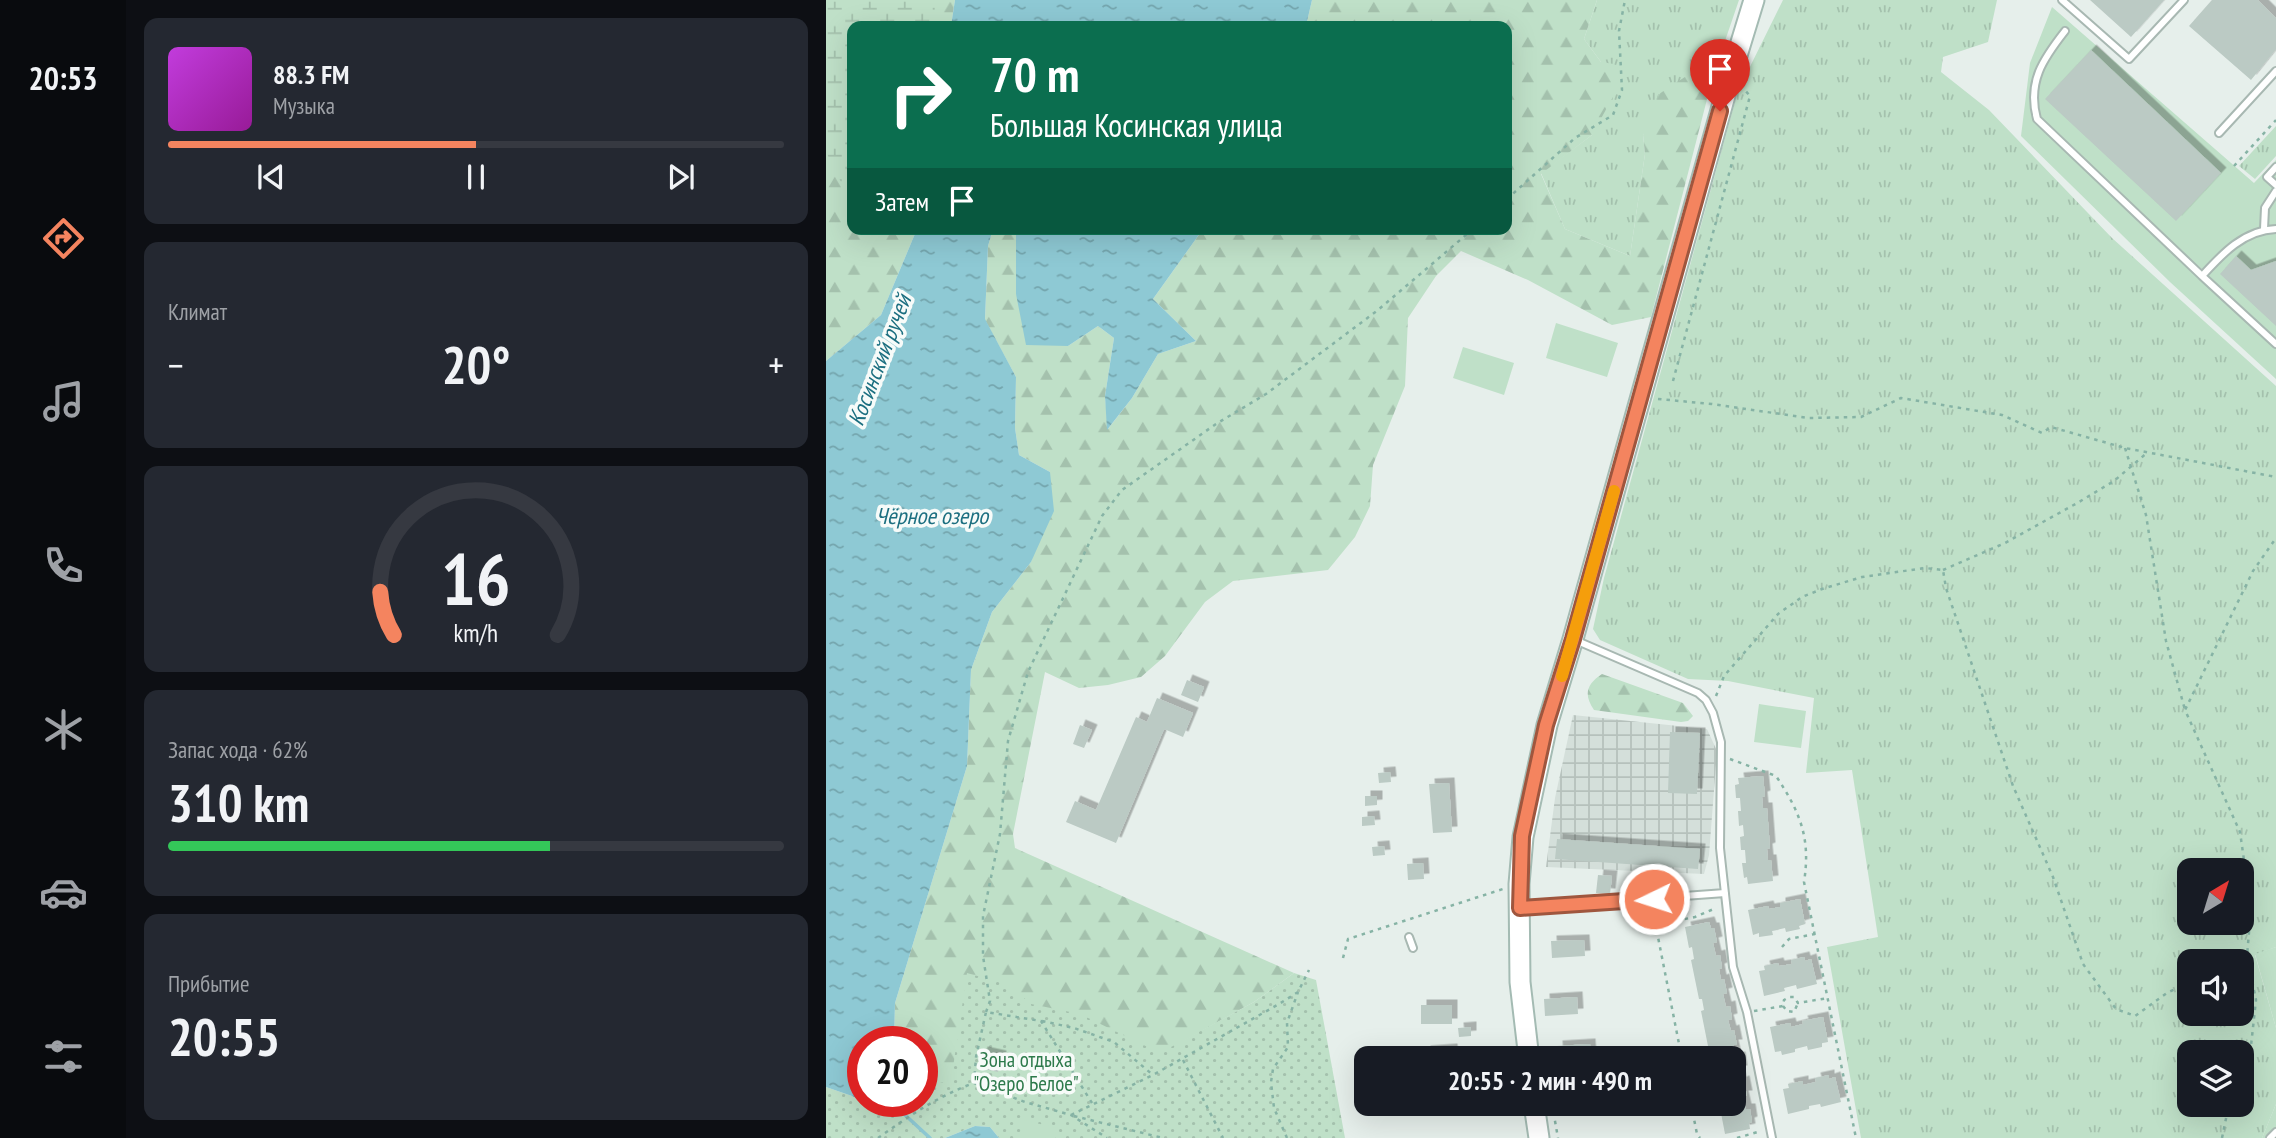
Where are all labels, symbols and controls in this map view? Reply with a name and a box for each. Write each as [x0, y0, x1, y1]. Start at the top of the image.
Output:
pin [1690, 39, 1750, 111]
text: 70 m [990, 42, 1079, 106]
icon: right [875, 49, 966, 140]
icon: arrive [1701, 50, 1739, 88]
text: 20:53 [28, 57, 98, 99]
text: 88.3 FM [273, 58, 349, 91]
text: Музыка [273, 91, 335, 120]
text: Большая Косинская улица [990, 104, 1283, 146]
icon: previous [252, 158, 290, 196]
icon: pause [457, 158, 495, 196]
icon: next [662, 158, 700, 196]
icon: arrive [943, 182, 981, 220]
text: Затем [875, 185, 929, 218]
icon: directions [39, 214, 88, 263]
water label: Косинский ручей [841, 288, 918, 429]
text: Климат [168, 297, 227, 326]
text: 20° [442, 331, 510, 398]
text: − [168, 340, 184, 389]
text: + [768, 340, 784, 389]
icon: music [39, 377, 88, 426]
water label: Чёрное озеро [876, 501, 990, 530]
text: 16 [441, 531, 511, 625]
icon: phone [39, 541, 88, 590]
text: km/h [454, 617, 498, 649]
icon: climate [39, 705, 88, 754]
text: Запас хода · 62% [168, 735, 308, 764]
text: 310 km [168, 769, 309, 836]
north arrow [2177, 858, 2254, 934]
map controls [2177, 858, 2254, 1117]
position arrow [1617, 862, 1691, 936]
icon: car [39, 868, 88, 917]
button: sound [2177, 949, 2254, 1026]
text: Прибытие [168, 969, 249, 998]
text: 20:55 [168, 1003, 280, 1070]
speed limit sign: 20 [847, 1026, 938, 1117]
icon: filters [39, 1032, 88, 1081]
button: layers [2177, 1040, 2254, 1117]
park label: Зона отдыха "Озеро Белое" [973, 1046, 1079, 1097]
text: 20:55 · 2 мин · 490 m [1448, 1064, 1652, 1097]

